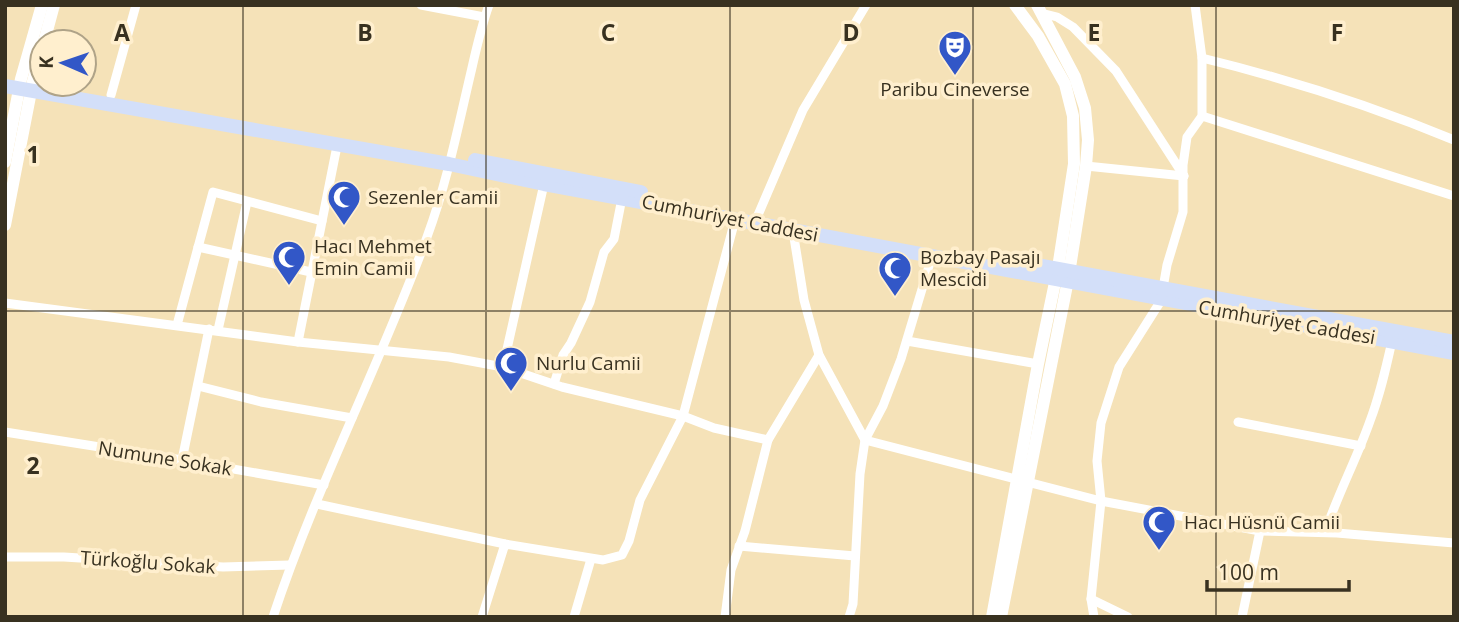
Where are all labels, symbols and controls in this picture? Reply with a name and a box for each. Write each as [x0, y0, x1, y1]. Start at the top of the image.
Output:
text: A [114, 16, 130, 48]
text: B [357, 16, 373, 48]
text: C [601, 16, 615, 48]
text: D [842, 16, 860, 48]
text: E [1088, 16, 1100, 48]
text: F [1331, 16, 1343, 48]
north arrow [28, 28, 98, 98]
theatre icon: Paribu Cineverse [936, 28, 974, 77]
text: K [33, 55, 59, 69]
place label: Paribu Cineverse [880, 76, 1030, 102]
text: 1 [26, 138, 40, 170]
mosque icon: Sezenler Camii [325, 178, 363, 227]
place label: Sezenler Camii [368, 184, 498, 210]
street label: Cumhuriyet Caddesi [640, 188, 820, 248]
place label: Hacı Mehmet Emin Camii [314, 233, 432, 281]
mosque icon: Hacı Mehmet Emin Camii [270, 238, 308, 287]
place label: Bozbay Pasajı Mescidi [920, 244, 1040, 292]
mosque icon: Bozbay Pasajı Mescidi [876, 249, 914, 298]
street label: Cumhuriyet Caddesi [1196, 294, 1378, 350]
mosque icon: Nurlu Camii [492, 344, 530, 393]
place label: Nurlu Camii [536, 350, 641, 376]
street label: Numune Sokak [96, 435, 234, 481]
text: 2 [26, 449, 40, 481]
mosque icon: Hacı Hüsnü Camii [1140, 503, 1178, 552]
place label: Hacı Hüsnü Camii [1184, 509, 1340, 535]
street label: Türkoğlu Sokak [80, 544, 216, 580]
scale bar [1207, 548, 1349, 592]
text: 100 m [1218, 558, 1279, 586]

